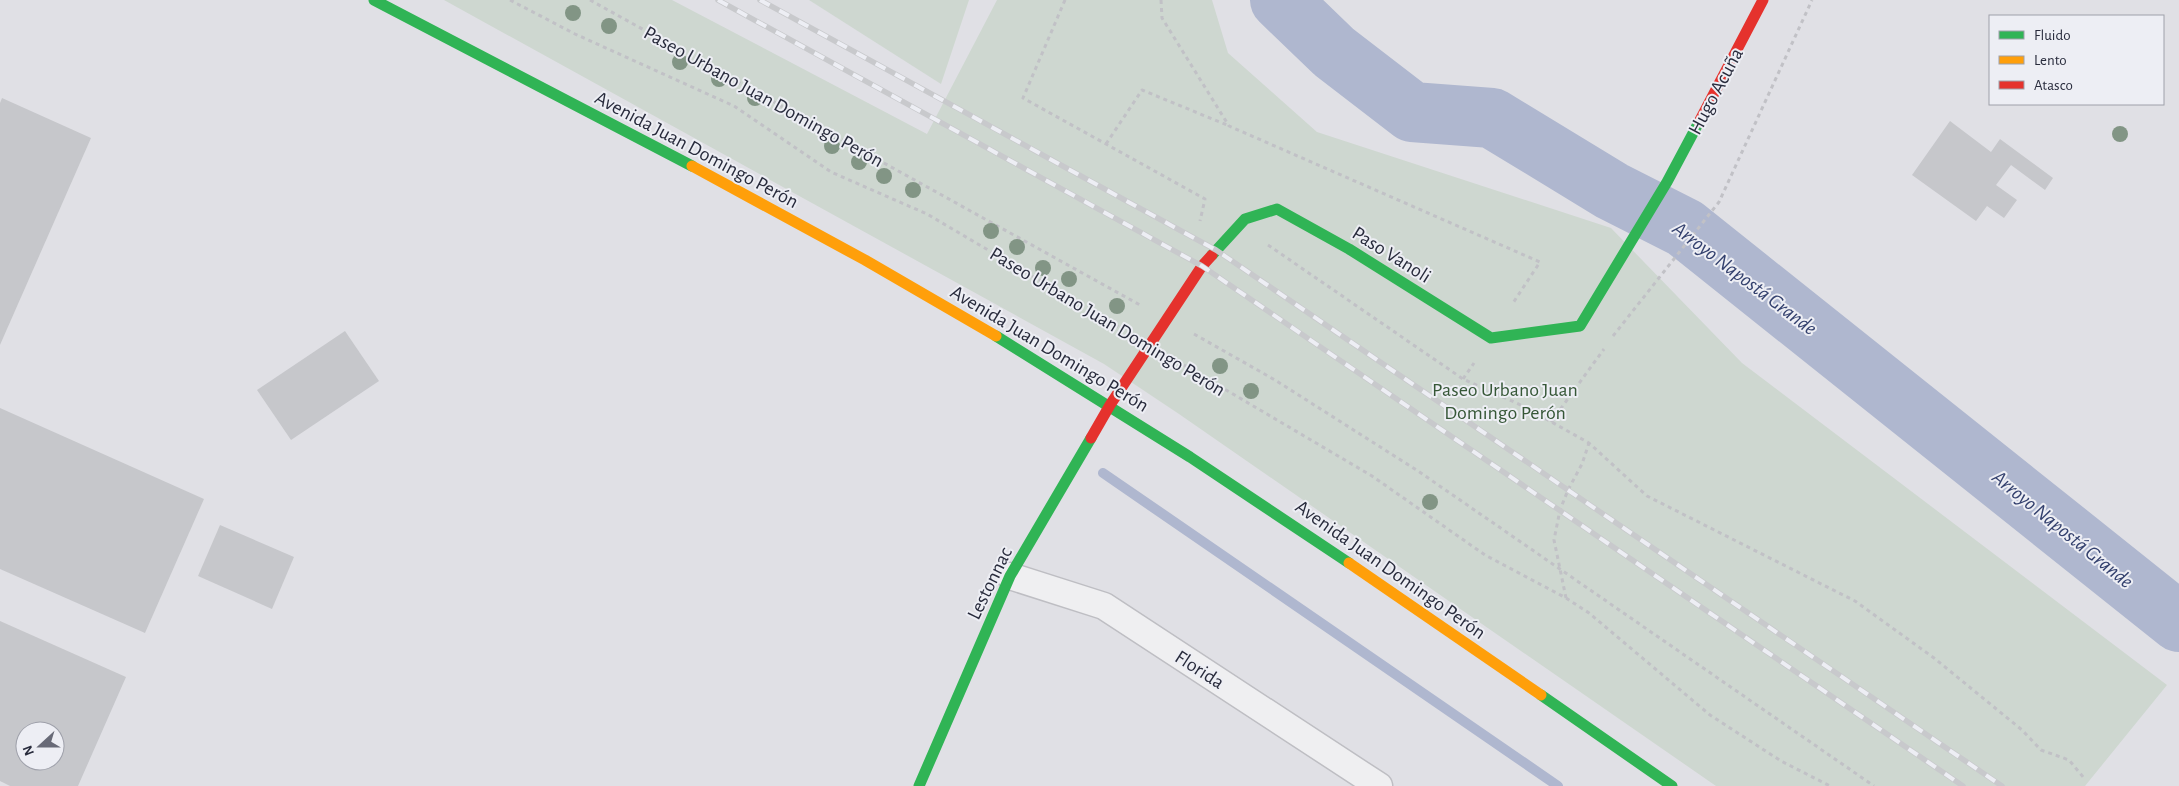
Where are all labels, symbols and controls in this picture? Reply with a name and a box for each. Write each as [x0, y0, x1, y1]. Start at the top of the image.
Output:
legend [1989, 15, 2164, 105]
street label: Paseo Urbano Juan Domingo Perón [640, 22, 887, 171]
text: Fluido [2034, 28, 2071, 43]
street label: Hugo Acuña [1685, 45, 1747, 138]
text: Lento [2034, 53, 2067, 68]
text: Atasco [2034, 78, 2073, 93]
street label: Avenida Juan Domingo Perón [592, 88, 802, 212]
water label: Arroyo Napostá Grande [1667, 217, 1821, 340]
street label: Paso Vanoli [1349, 223, 1434, 287]
street label: Paseo Urbano Juan Domingo Perón [986, 244, 1229, 400]
street label: Avenida Juan Domingo Perón [947, 282, 1152, 416]
park label: Paseo Urbano Juan Domingo Perón [1432, 380, 1578, 423]
water label: Arroyo Napostá Grande [1987, 466, 2137, 593]
street label: Avenida Juan Domingo Perón [1292, 496, 1489, 643]
street label: Lestonnac [964, 544, 1016, 623]
street label: Florida [1171, 647, 1228, 693]
north arrow [15, 721, 65, 771]
text: N [21, 743, 37, 757]

